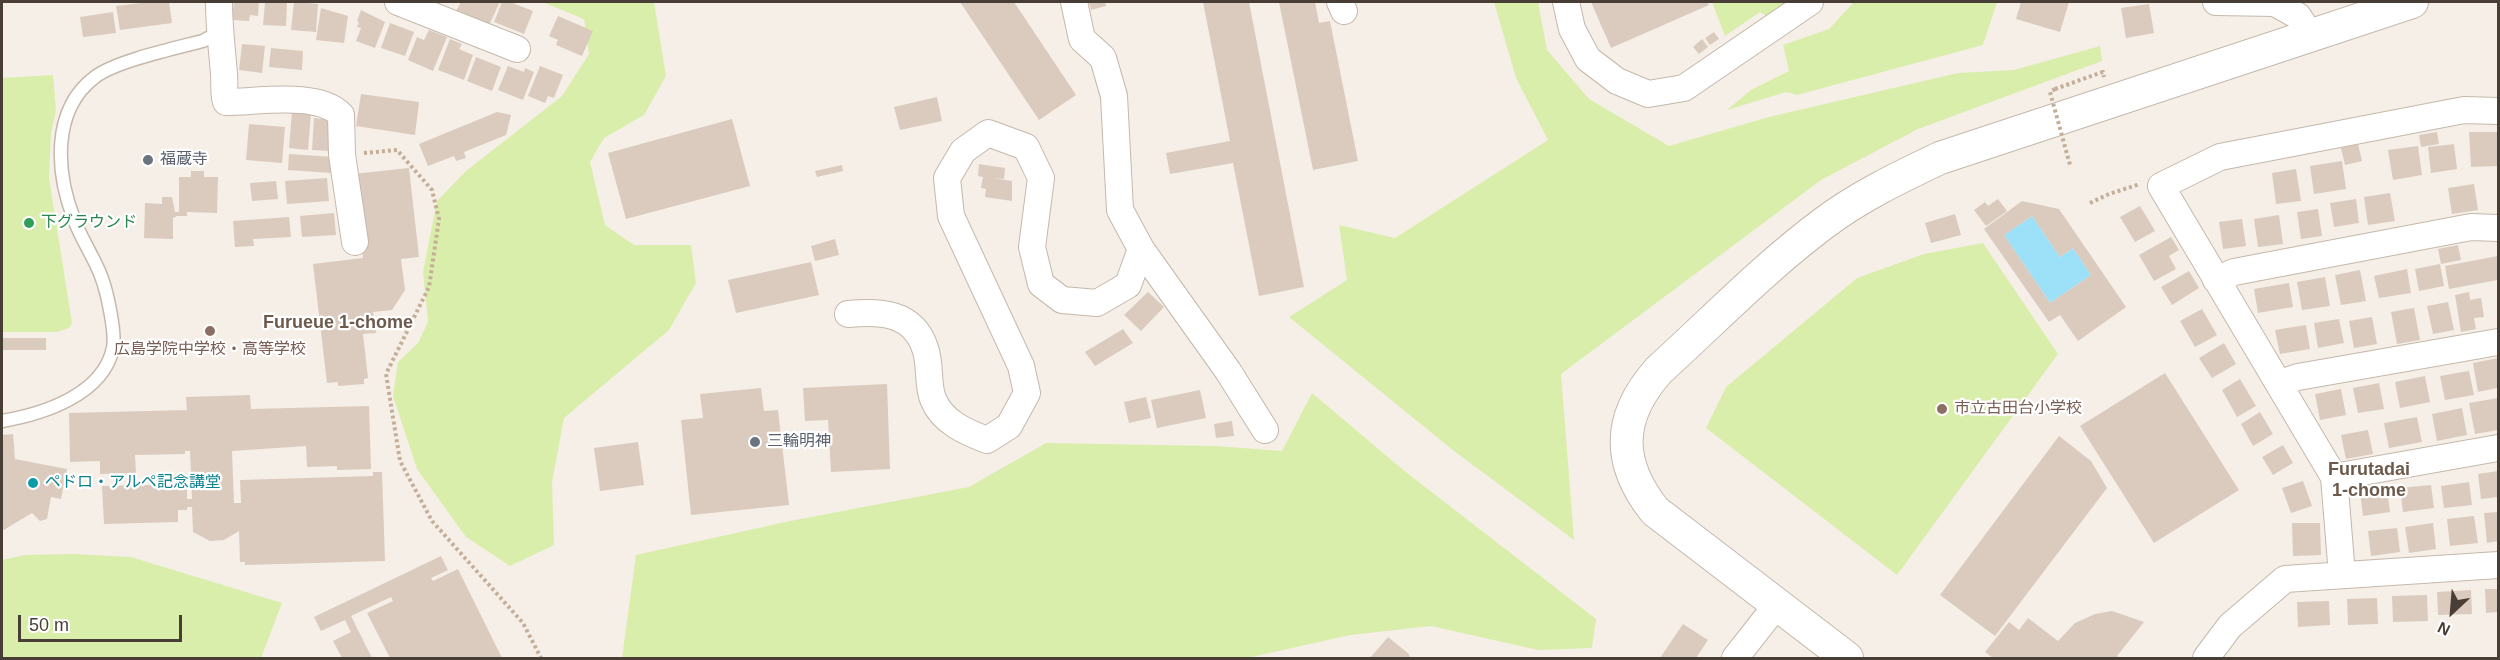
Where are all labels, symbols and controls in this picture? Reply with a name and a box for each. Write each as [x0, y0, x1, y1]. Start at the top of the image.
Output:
place label: 福蔵寺 [160, 150, 208, 170]
marker: 福蔵寺 [141, 153, 155, 167]
place label: 下グラウンド [41, 213, 137, 233]
marker: 下グラウンド [22, 216, 36, 230]
district label: Furueue 1-chome [263, 312, 413, 334]
marker: 広島学院中学校・高等学校 [203, 324, 217, 338]
place label: 広島学院中学校・高等学校 [114, 340, 306, 360]
place label: 市立古田台小学校 [1954, 399, 2082, 419]
marker: 市立古田台小学校 [1935, 402, 1949, 416]
place label: 三輪明神 [767, 432, 831, 452]
marker: 三輪明神 [748, 435, 762, 449]
district label: Furutadai 1-chome [2328, 459, 2410, 502]
place label: ペドロ・アルペ記念講堂 [45, 473, 221, 493]
marker: ペドロ・アルペ記念講堂 [26, 476, 40, 490]
north arrow [2422, 582, 2482, 642]
scale bar [21, 603, 184, 641]
text: 50 m [29, 615, 69, 635]
text: N [2435, 618, 2453, 639]

